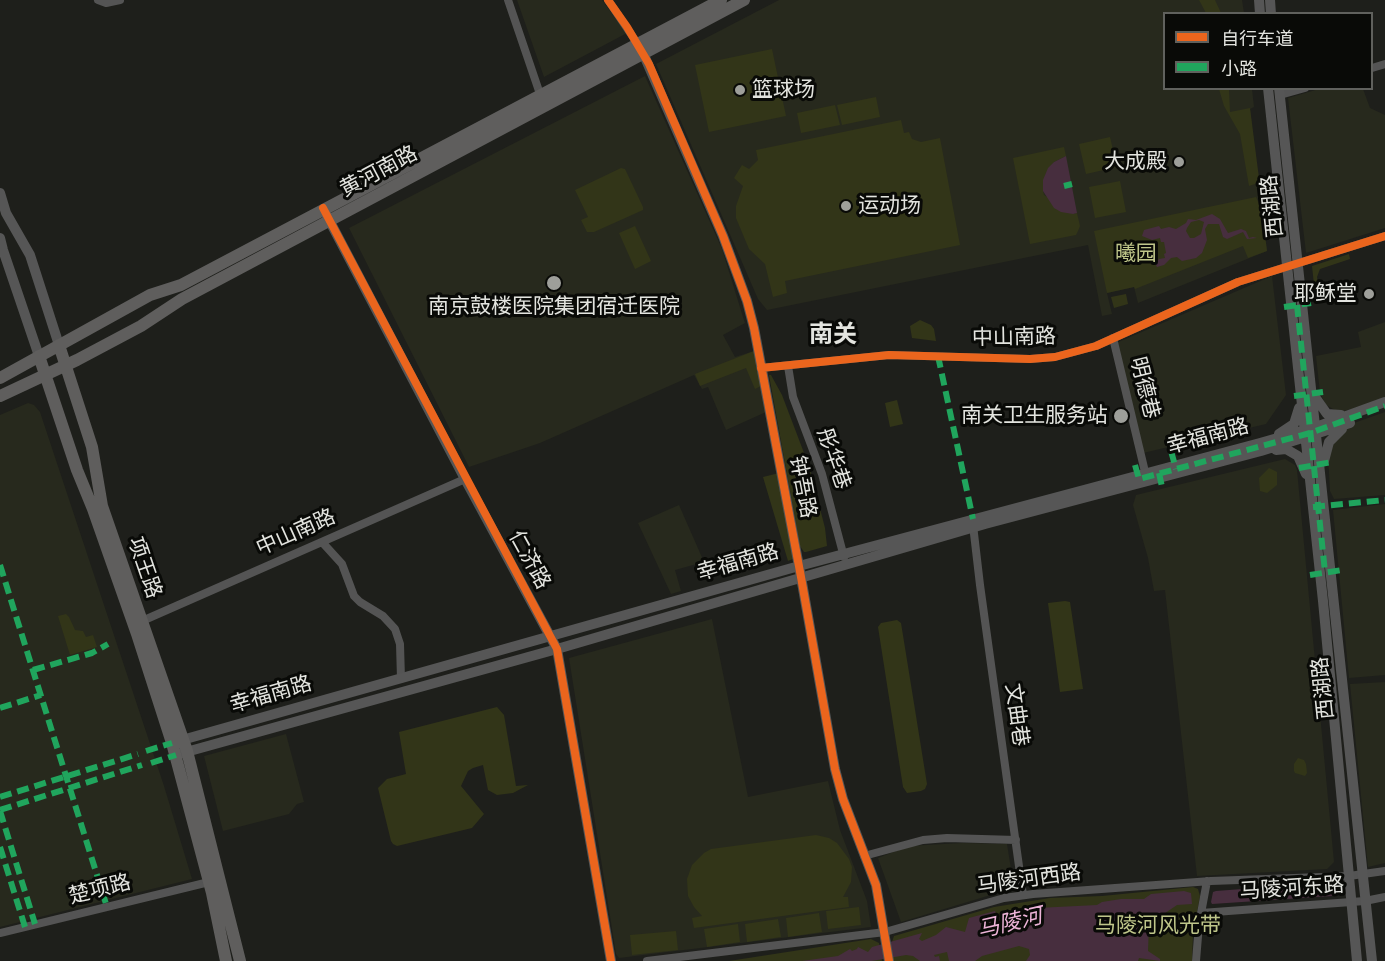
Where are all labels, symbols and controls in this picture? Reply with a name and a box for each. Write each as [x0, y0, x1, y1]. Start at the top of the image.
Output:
legend [1163, 12, 1373, 90]
text: 自行车道 [1221, 27, 1293, 50]
text: 小路 [1221, 57, 1257, 80]
place label: 篮球场 [752, 77, 815, 103]
marker: 篮球场 [733, 83, 747, 97]
street label: 黄河南路 [336, 141, 422, 203]
place label: 大成殿 [1104, 149, 1167, 175]
marker: 大成殿 [1172, 155, 1186, 169]
street label: 西湖路 [1257, 173, 1289, 239]
place label: 运动场 [858, 193, 921, 219]
marker: 运动场 [839, 199, 853, 213]
park label: 曦园 [1115, 241, 1157, 267]
marker: 南京鼓楼医院集团宿迁医院 [545, 274, 563, 292]
place label: 耶稣堂 [1294, 281, 1357, 307]
marker: 耶稣堂 [1362, 287, 1376, 301]
place label: 南京鼓楼医院集团宿迁医院 [428, 294, 680, 320]
district label: 南关 [809, 321, 857, 349]
street label: 中山南路 [972, 325, 1056, 351]
street label: 明德巷 [1124, 354, 1164, 422]
place label: 南关卫生服务站 [961, 403, 1108, 429]
marker: 南关卫生服务站 [1112, 407, 1130, 425]
street label: 幸福南路 [1164, 414, 1252, 460]
street label: 彤华巷 [811, 425, 855, 493]
street label: 钟吾路 [784, 454, 820, 520]
street label: 中山南路 [253, 504, 339, 562]
street label: 仁济路 [503, 526, 555, 594]
street label: 项王路 [122, 534, 166, 602]
street label: 幸福南路 [694, 539, 782, 587]
street label: 西湖路 [1308, 655, 1340, 721]
street label: 幸福南路 [227, 671, 315, 719]
street label: 文曲巷 [999, 682, 1033, 748]
street label: 马陵河西路 [975, 860, 1083, 900]
street label: 楚项路 [66, 870, 134, 910]
street label: 马陵河东路 [1239, 873, 1345, 905]
water label: 马陵河 [975, 904, 1045, 944]
park label: 马陵河风光带 [1095, 913, 1221, 939]

